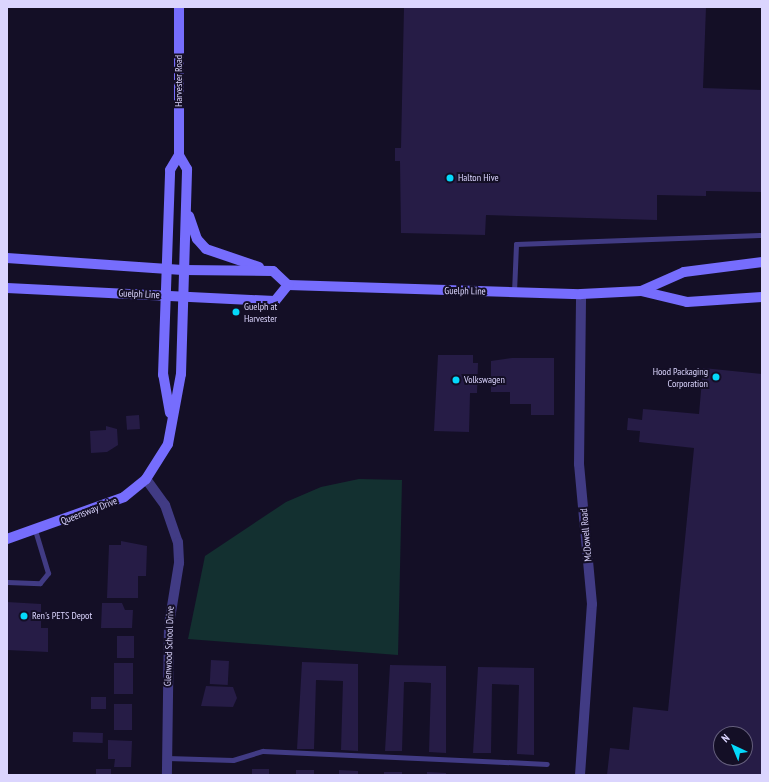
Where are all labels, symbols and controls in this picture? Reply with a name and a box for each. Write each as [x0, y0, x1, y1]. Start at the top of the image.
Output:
street label: Harvester Road [173, 55, 185, 107]
place label: Halton Hive [458, 172, 499, 184]
marker: Halton Hive [445, 173, 455, 183]
street label: Guelph Line [444, 285, 486, 297]
street label: Guelph Line [118, 287, 160, 301]
place label: Guelph at Harvester [244, 300, 277, 324]
marker: Guelph at Harvester [231, 307, 241, 317]
place label: Hood Packaging Corporation [653, 365, 708, 388]
marker: Hood Packaging Corporation [711, 372, 721, 382]
place label: Volkswagen [464, 374, 505, 386]
marker: Volkswagen [451, 375, 461, 385]
street label: Queensway Drive [59, 495, 119, 527]
street label: McDowell Road [578, 508, 594, 562]
street label: Glenwood School Drive [162, 606, 176, 686]
place label: Ren's PETS Depot [32, 610, 92, 622]
marker: Ren's PETS Depot [19, 611, 29, 621]
north arrow [713, 726, 753, 766]
text: N [718, 731, 732, 745]

